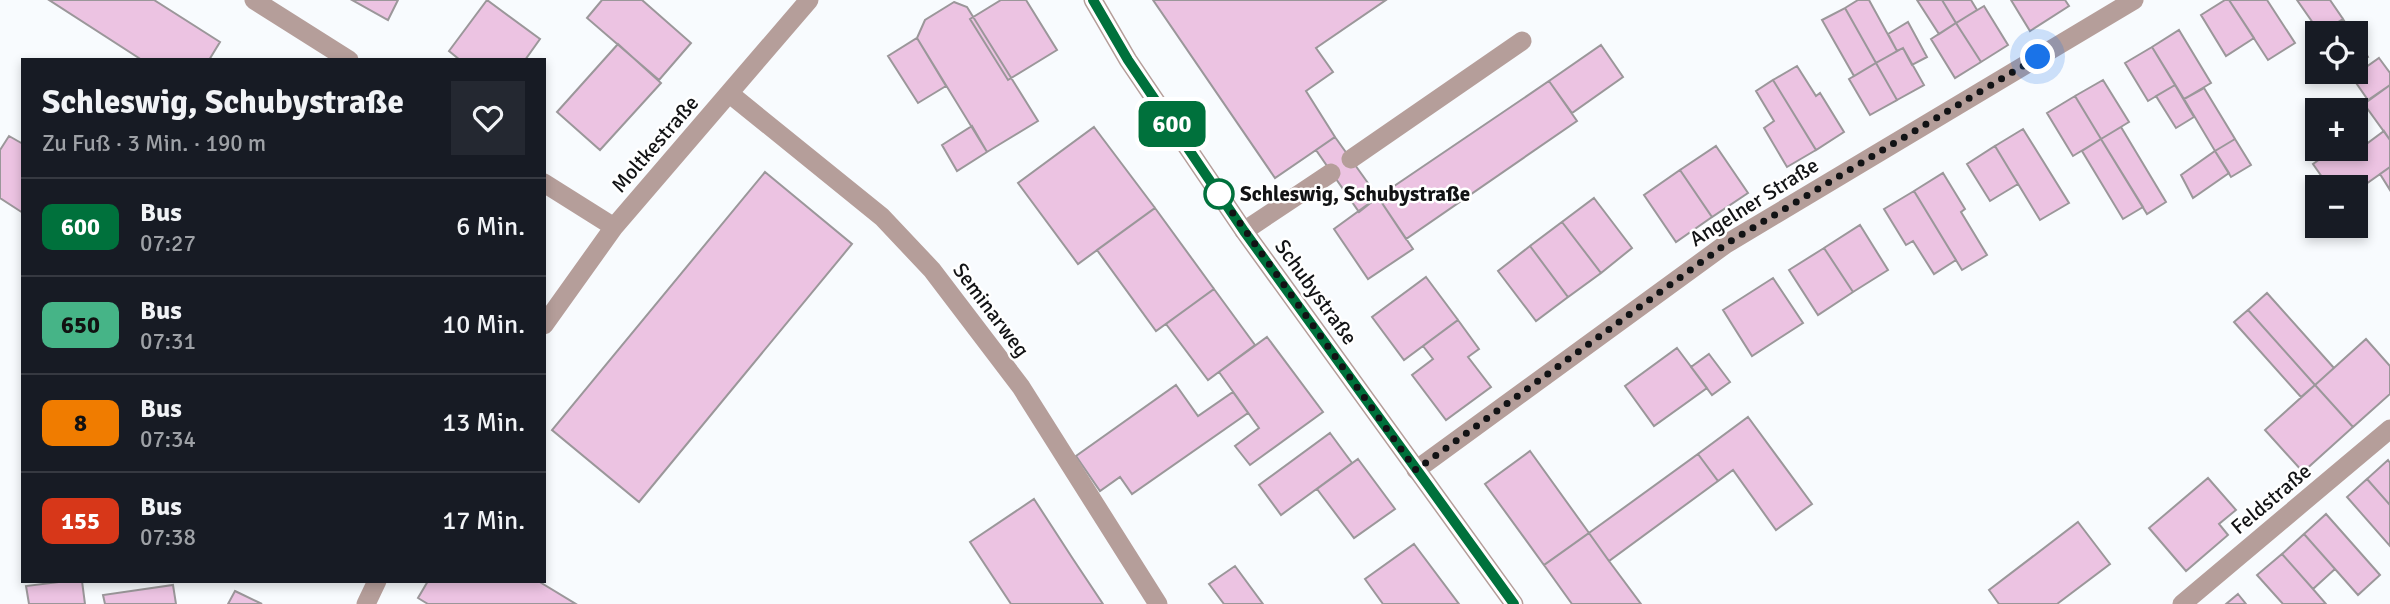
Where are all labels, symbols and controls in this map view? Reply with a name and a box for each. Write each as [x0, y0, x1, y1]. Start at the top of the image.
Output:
map controls [2305, 21, 2368, 238]
button: locate [2305, 21, 2368, 84]
your location [2020, 39, 2055, 74]
button: heart [451, 81, 525, 155]
text: Schleswig, Schubystraße [42, 82, 404, 123]
street label: Moltkestraße [606, 90, 704, 198]
button: + [2305, 98, 2368, 161]
line badge: 600 [1132, 101, 1212, 147]
text: 600 [1153, 109, 1191, 139]
text: Zu Fuß · 3 Min. · 190 m [42, 129, 266, 158]
street label: Angelner Straße [1685, 152, 1823, 252]
button: − [2305, 175, 2368, 238]
marker: Schleswig, Schubystraße [1204, 179, 1234, 209]
place label: Schleswig, Schubystraße [1240, 181, 1470, 207]
text: Bus [140, 197, 182, 229]
text: 6 Min. [456, 211, 525, 243]
text: 600 [61, 212, 100, 242]
text: 07:27 [140, 229, 196, 258]
street label: Schubystraße [1269, 234, 1363, 350]
street label: Seminarweg [947, 258, 1035, 362]
text: Bus [140, 295, 182, 327]
text: 10 Min. [442, 309, 525, 341]
text: 650 [61, 310, 100, 340]
text: 07:31 [140, 327, 196, 356]
text: Bus [140, 393, 182, 425]
text: 13 Min. [442, 407, 525, 439]
text: 8 [74, 408, 87, 438]
text: 07:34 [140, 425, 196, 454]
street label: Feldstraße [2226, 458, 2316, 540]
text: Bus [140, 491, 182, 523]
text: 17 Min. [442, 505, 525, 537]
text: 155 [61, 506, 100, 536]
text: 07:38 [140, 523, 196, 552]

